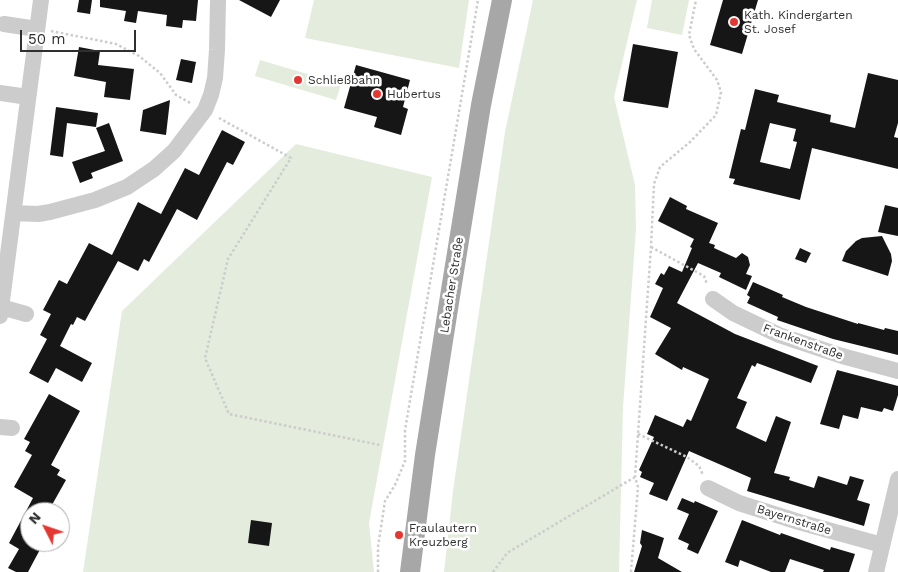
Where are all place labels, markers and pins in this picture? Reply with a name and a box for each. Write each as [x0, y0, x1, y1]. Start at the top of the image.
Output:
place label: Kath. Kindergarten St. Josef [744, 8, 853, 36]
marker: Kath. Kindergarten St. Josef [728, 16, 740, 28]
place label: Schließbahn [308, 73, 380, 87]
marker: Schließbahn [292, 74, 304, 86]
place label: Hubertus [387, 87, 441, 101]
marker: Hubertus [371, 88, 383, 100]
place label: Fraulautern Kreuzberg [409, 521, 477, 549]
marker: Fraulautern Kreuzberg [393, 529, 405, 541]

